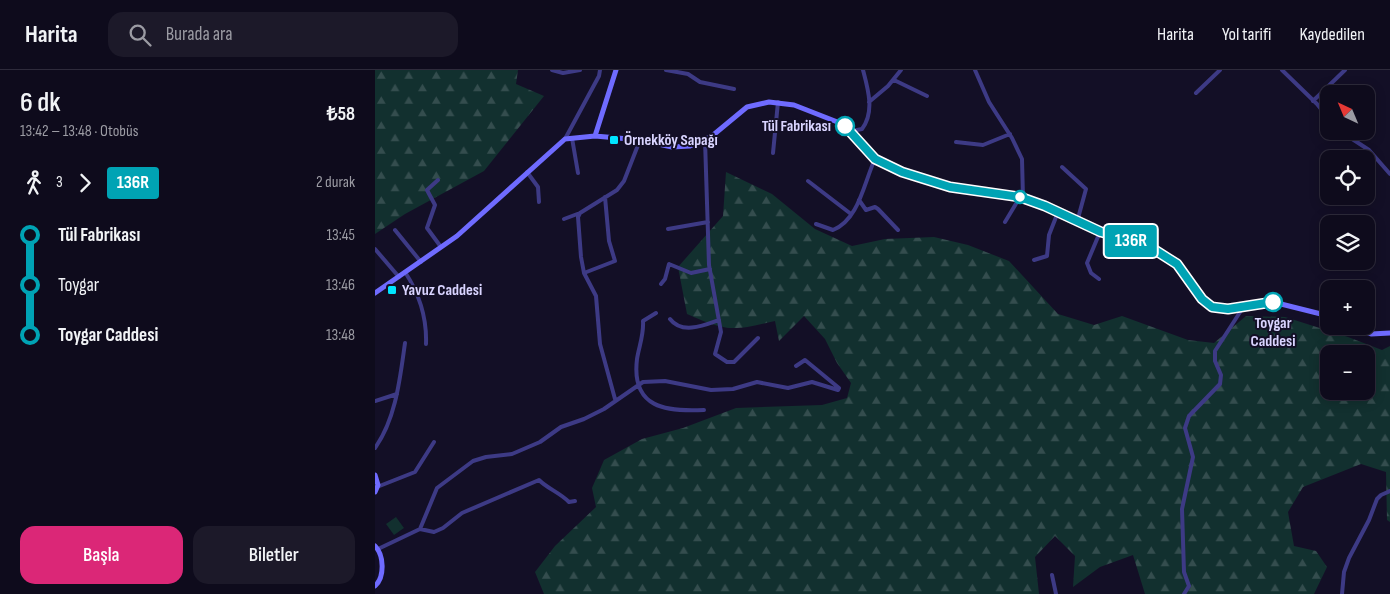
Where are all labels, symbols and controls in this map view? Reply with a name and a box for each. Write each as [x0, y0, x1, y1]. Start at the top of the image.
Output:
search box [108, 12, 458, 57]
text: Harita [25, 20, 78, 49]
icon: search [126, 21, 154, 49]
text: Burada ara [166, 23, 233, 46]
text: Harita [1157, 24, 1194, 45]
text: Yol tarifi [1222, 24, 1271, 45]
text: Kaydedilen [1299, 24, 1365, 45]
north arrow [1320, 85, 1375, 140]
map controls [1320, 85, 1375, 400]
text: 6 dk [20, 86, 61, 119]
text: ₺58 [327, 103, 355, 126]
marker: Tül Fabrikası [835, 116, 855, 136]
place label: Tül Fabrikası [762, 117, 831, 136]
text: 13:42 – 13:48 · Otobüs [20, 122, 138, 141]
place label: Örnekköy Sapağı [624, 131, 718, 150]
marker: Örnekköy Sapağı [608, 134, 620, 146]
button: locate [1320, 150, 1375, 205]
icon: walk [20, 169, 48, 197]
icon: forward [71, 169, 99, 197]
text: 136R [117, 172, 149, 193]
text: 3 [56, 173, 63, 192]
text: 2 durak [316, 173, 355, 192]
unlabelled marker [1013, 190, 1027, 204]
button: layers [1320, 215, 1375, 270]
text: Tül Fabrikası [58, 224, 140, 247]
line badge: 136R [1096, 225, 1166, 257]
text: 13:45 [327, 226, 355, 245]
text: 136R [1115, 230, 1147, 251]
text: Toygar [58, 274, 99, 297]
text: 13:46 [326, 276, 355, 295]
button: + [1320, 280, 1375, 335]
place label: Yavuz Caddesi [402, 281, 482, 300]
marker: Yavuz Caddesi [386, 284, 398, 296]
marker: Toygar Caddesi [1263, 292, 1283, 312]
place label: Toygar Caddesi [1251, 314, 1295, 351]
text: Toygar Caddesi [58, 324, 158, 347]
text: 13:48 [326, 326, 355, 345]
button: − [1320, 345, 1375, 400]
button: Başla [20, 526, 183, 584]
button: Biletler [193, 526, 355, 584]

